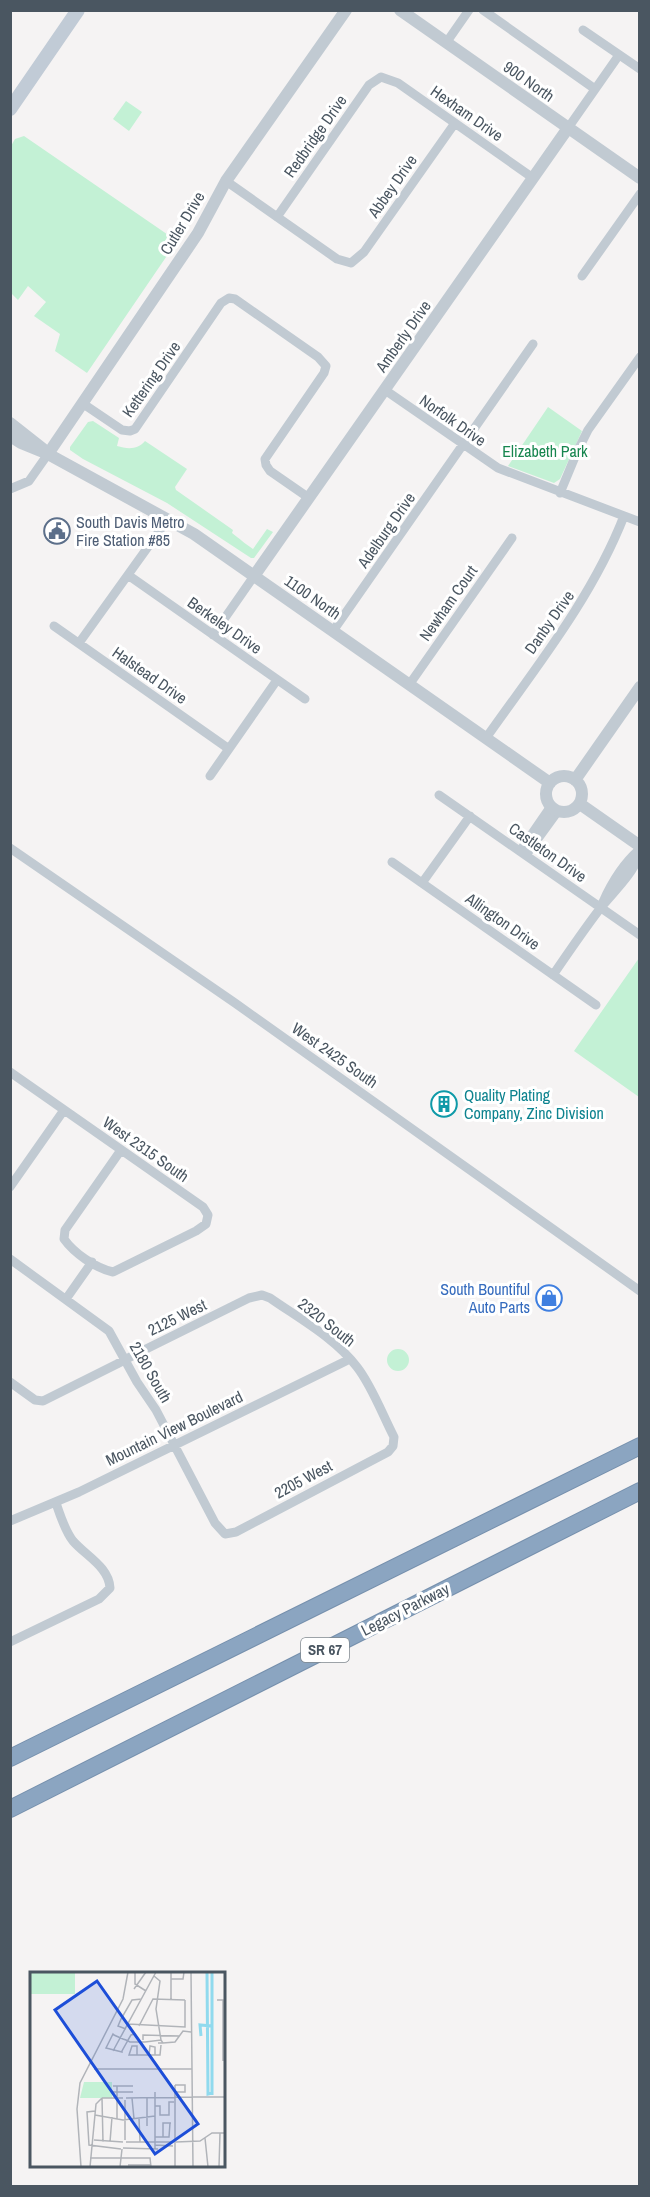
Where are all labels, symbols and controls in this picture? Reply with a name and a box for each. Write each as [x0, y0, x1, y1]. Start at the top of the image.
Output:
street label: 900 North [499, 55, 559, 107]
street label: Hexham Drive [426, 80, 508, 146]
street label: Redbridge Drive [278, 90, 352, 182]
street label: Abbey Drive [362, 150, 422, 223]
street label: Cutler Drive [155, 187, 209, 259]
street label: Amberly Drive [370, 296, 436, 377]
street label: Kettering Drive [117, 337, 185, 421]
street label: Norfolk Drive [415, 389, 491, 451]
park label: Elizabeth Park [502, 440, 588, 462]
street label: Adelburg Drive [351, 488, 420, 573]
place label: South Davis Metro Fire Station #85 [76, 511, 185, 551]
public building icon: South Davis Metro Fire Station #85 [42, 516, 72, 546]
street label: Newham Court [414, 561, 482, 645]
street label: 1100 North [280, 570, 346, 624]
street label: Danby Drive [519, 586, 579, 658]
street label: Berkeley Drive [183, 591, 267, 659]
street label: Halstead Drive [108, 641, 192, 709]
street label: Castleton Drive [505, 817, 591, 887]
street label: Allington Drive [461, 887, 545, 955]
street label: West 2425 South [288, 1017, 382, 1093]
place label: Quality Plating Company, Zinc Division [464, 1084, 604, 1124]
building icon: Quality Plating Company, Zinc Division [429, 1089, 459, 1119]
street label: West 2315 South [99, 1111, 193, 1187]
place label: South Bountiful Auto Parts [440, 1278, 530, 1318]
shop icon: South Bountiful Auto Parts [534, 1283, 564, 1313]
street label: 2125 West [144, 1293, 210, 1341]
street label: 2320 South [294, 1293, 360, 1351]
street label: 2180 South [125, 1337, 177, 1407]
street label: Mountain View Boulevard [102, 1385, 246, 1471]
street label: 2205 West [270, 1454, 336, 1503]
street label: Legacy Parkway [357, 1577, 453, 1641]
road number: SR 67 [301, 1638, 349, 1662]
inset map [30, 1972, 225, 2167]

